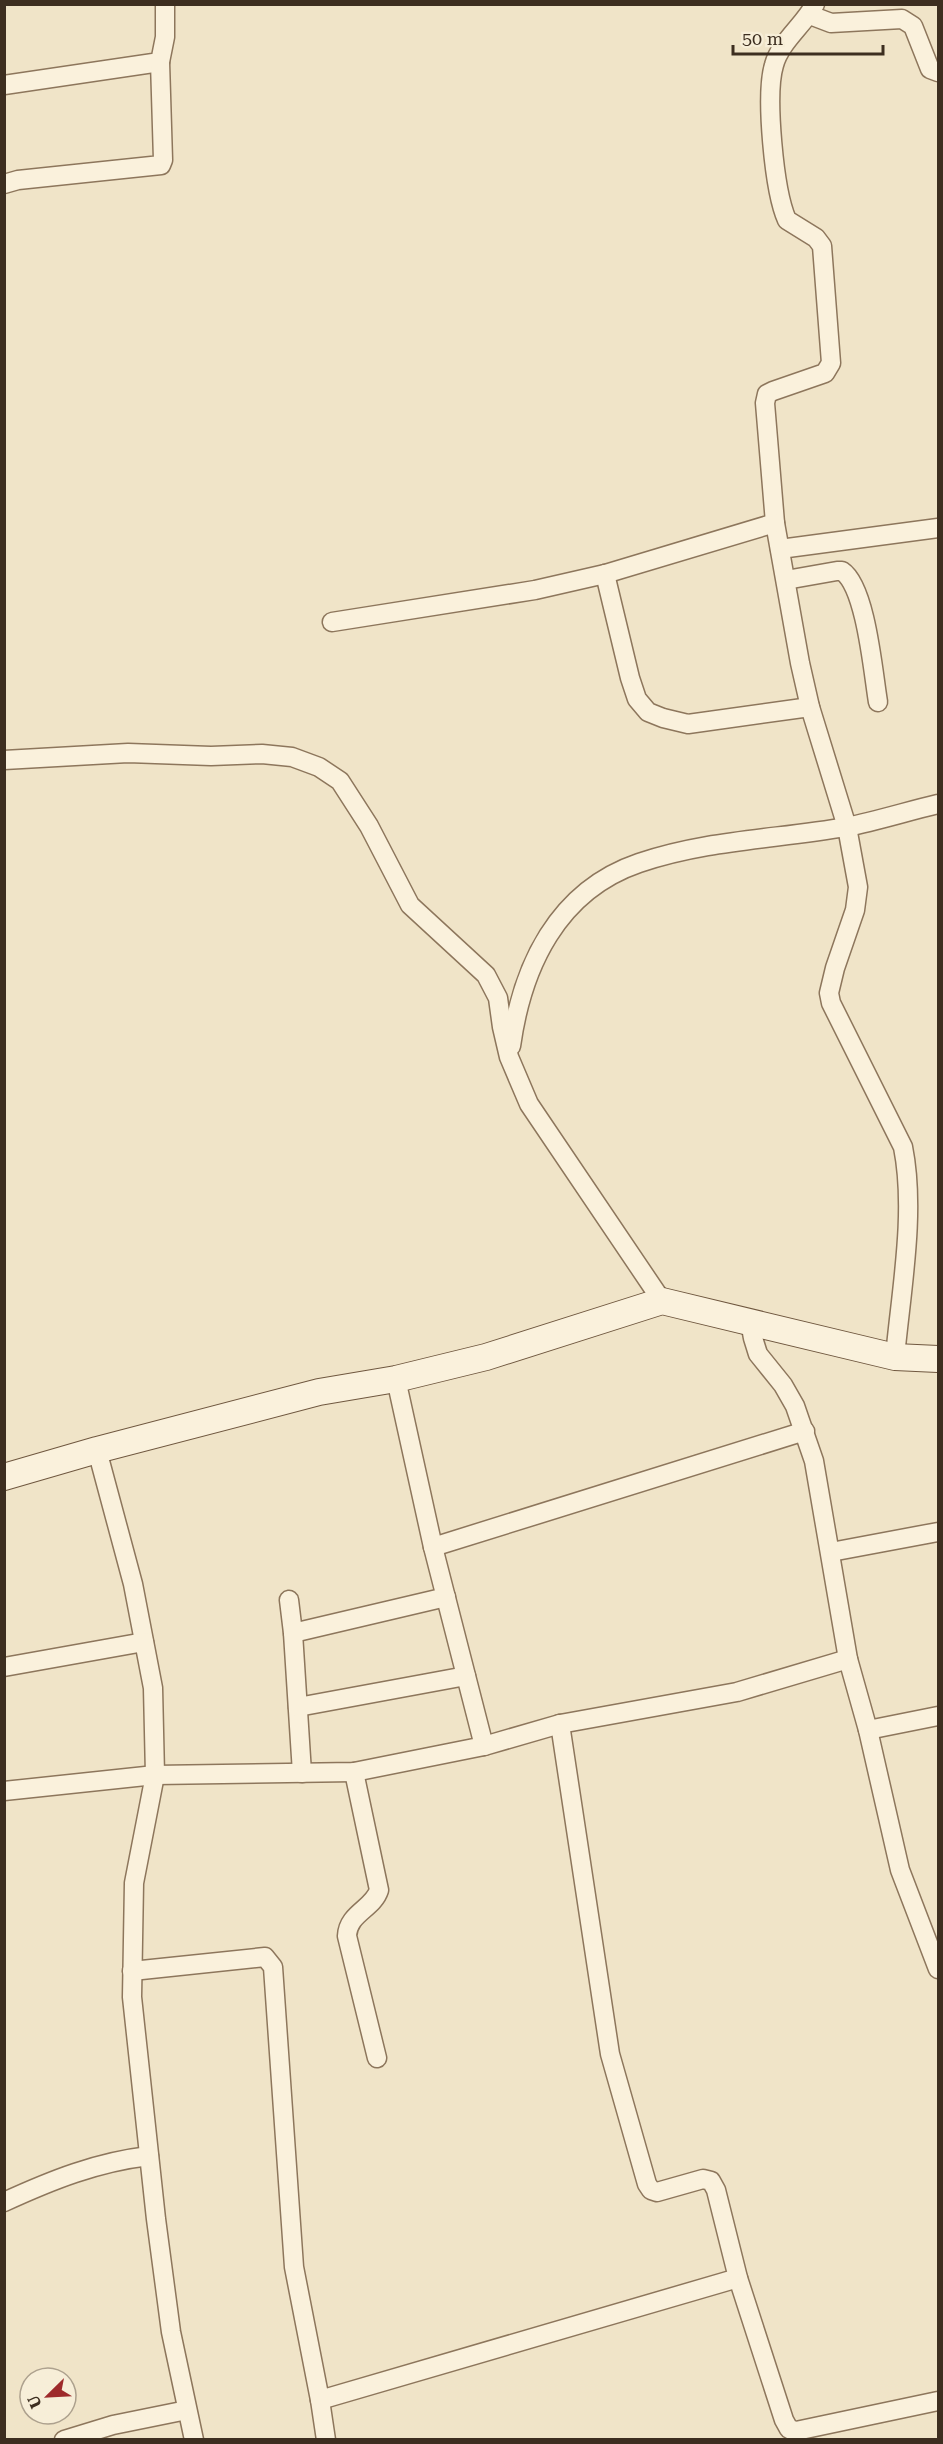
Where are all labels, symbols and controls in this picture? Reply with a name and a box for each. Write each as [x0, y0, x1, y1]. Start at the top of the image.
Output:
scale bar [733, 18, 883, 56]
text: 50 m [742, 28, 783, 49]
north arrow [18, 2366, 78, 2426]
text: U [24, 2392, 46, 2411]

